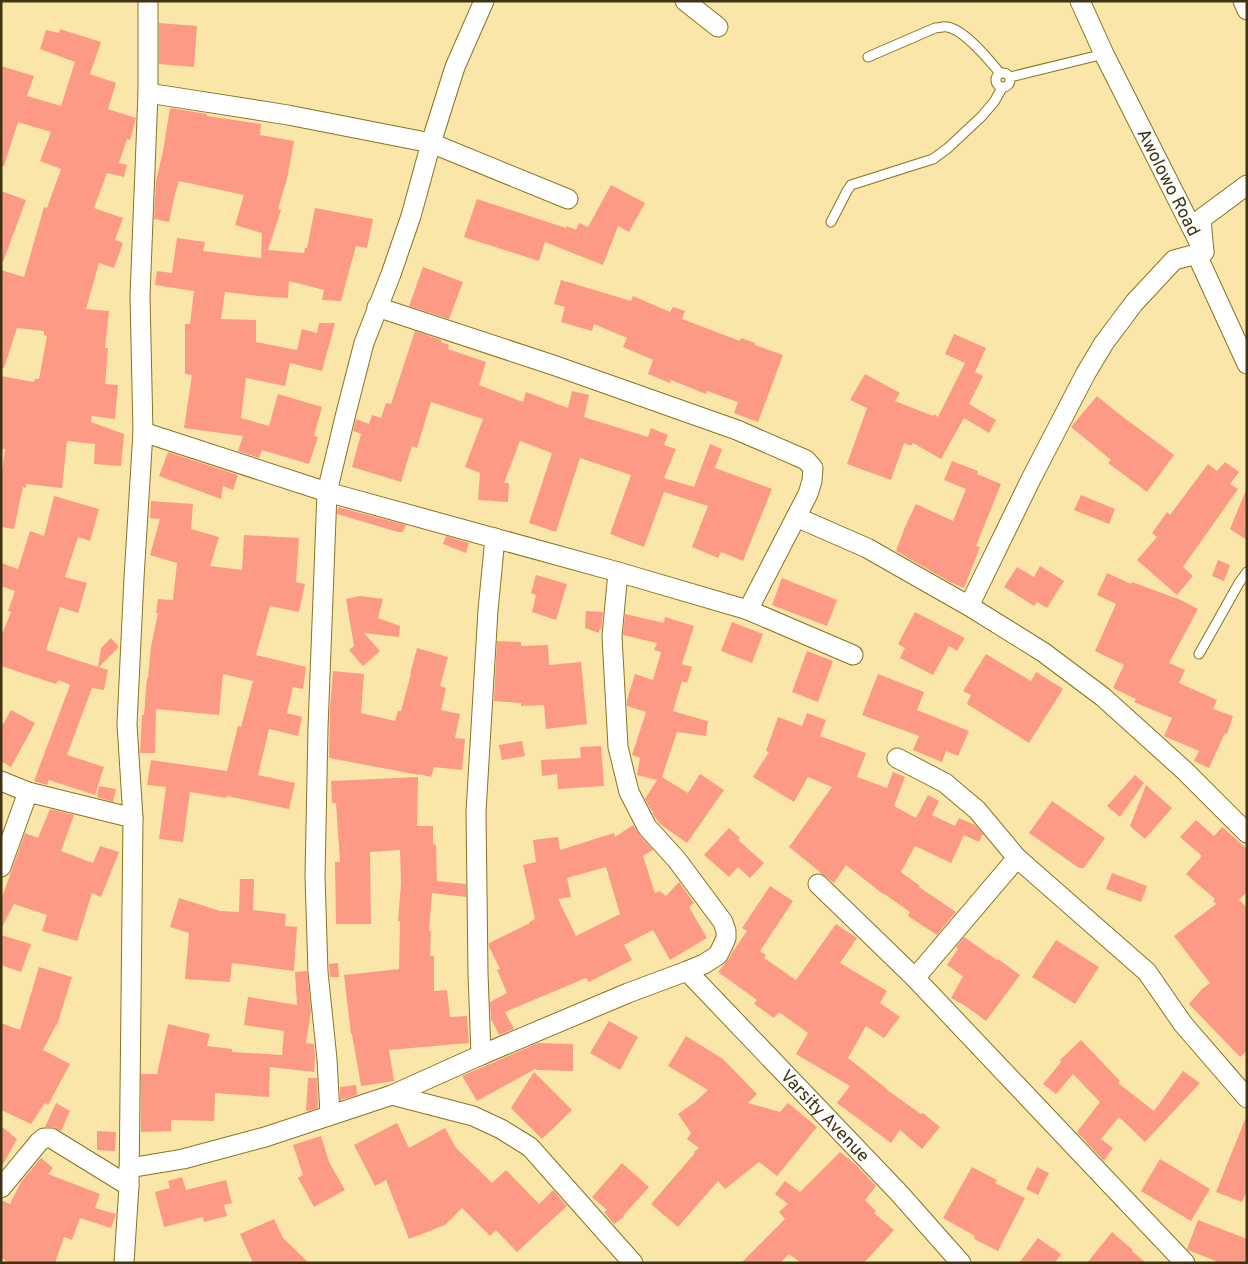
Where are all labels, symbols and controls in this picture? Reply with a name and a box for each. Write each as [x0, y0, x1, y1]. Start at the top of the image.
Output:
street label: Awolowo Road [1131, 125, 1204, 241]
street label: Varsity Avenue [774, 1065, 874, 1168]

